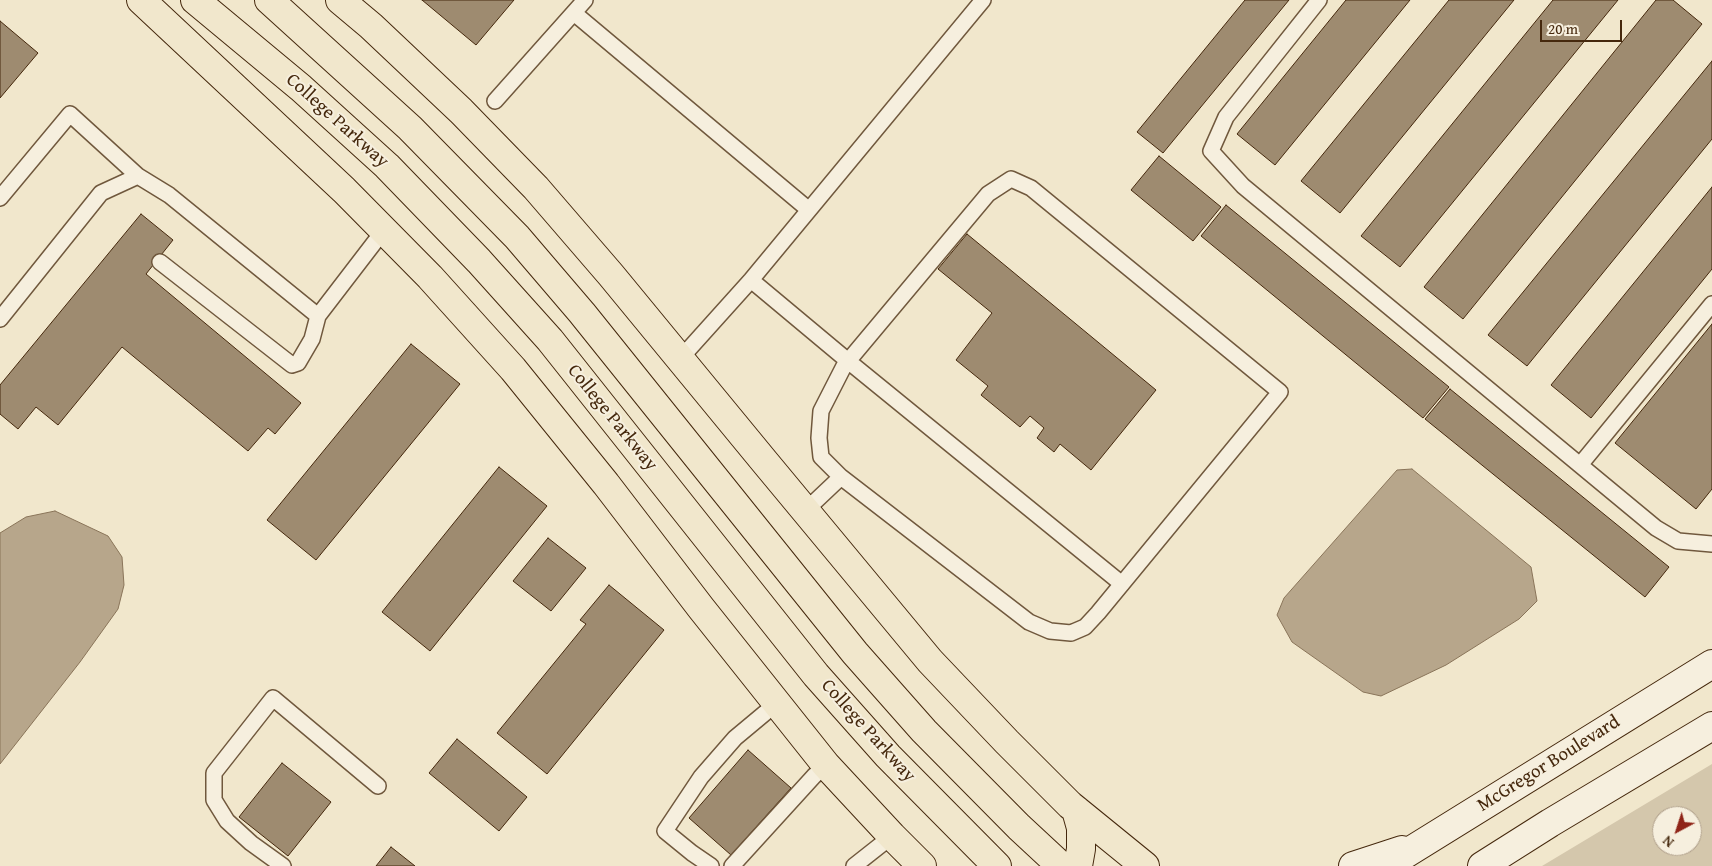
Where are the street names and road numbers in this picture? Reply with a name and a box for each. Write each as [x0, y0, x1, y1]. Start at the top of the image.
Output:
street label: College Parkway [281, 69, 393, 173]
street label: College Parkway [562, 360, 662, 476]
street label: College Parkway [816, 675, 920, 787]
street label: McGregor Boulevard [1474, 711, 1624, 817]

